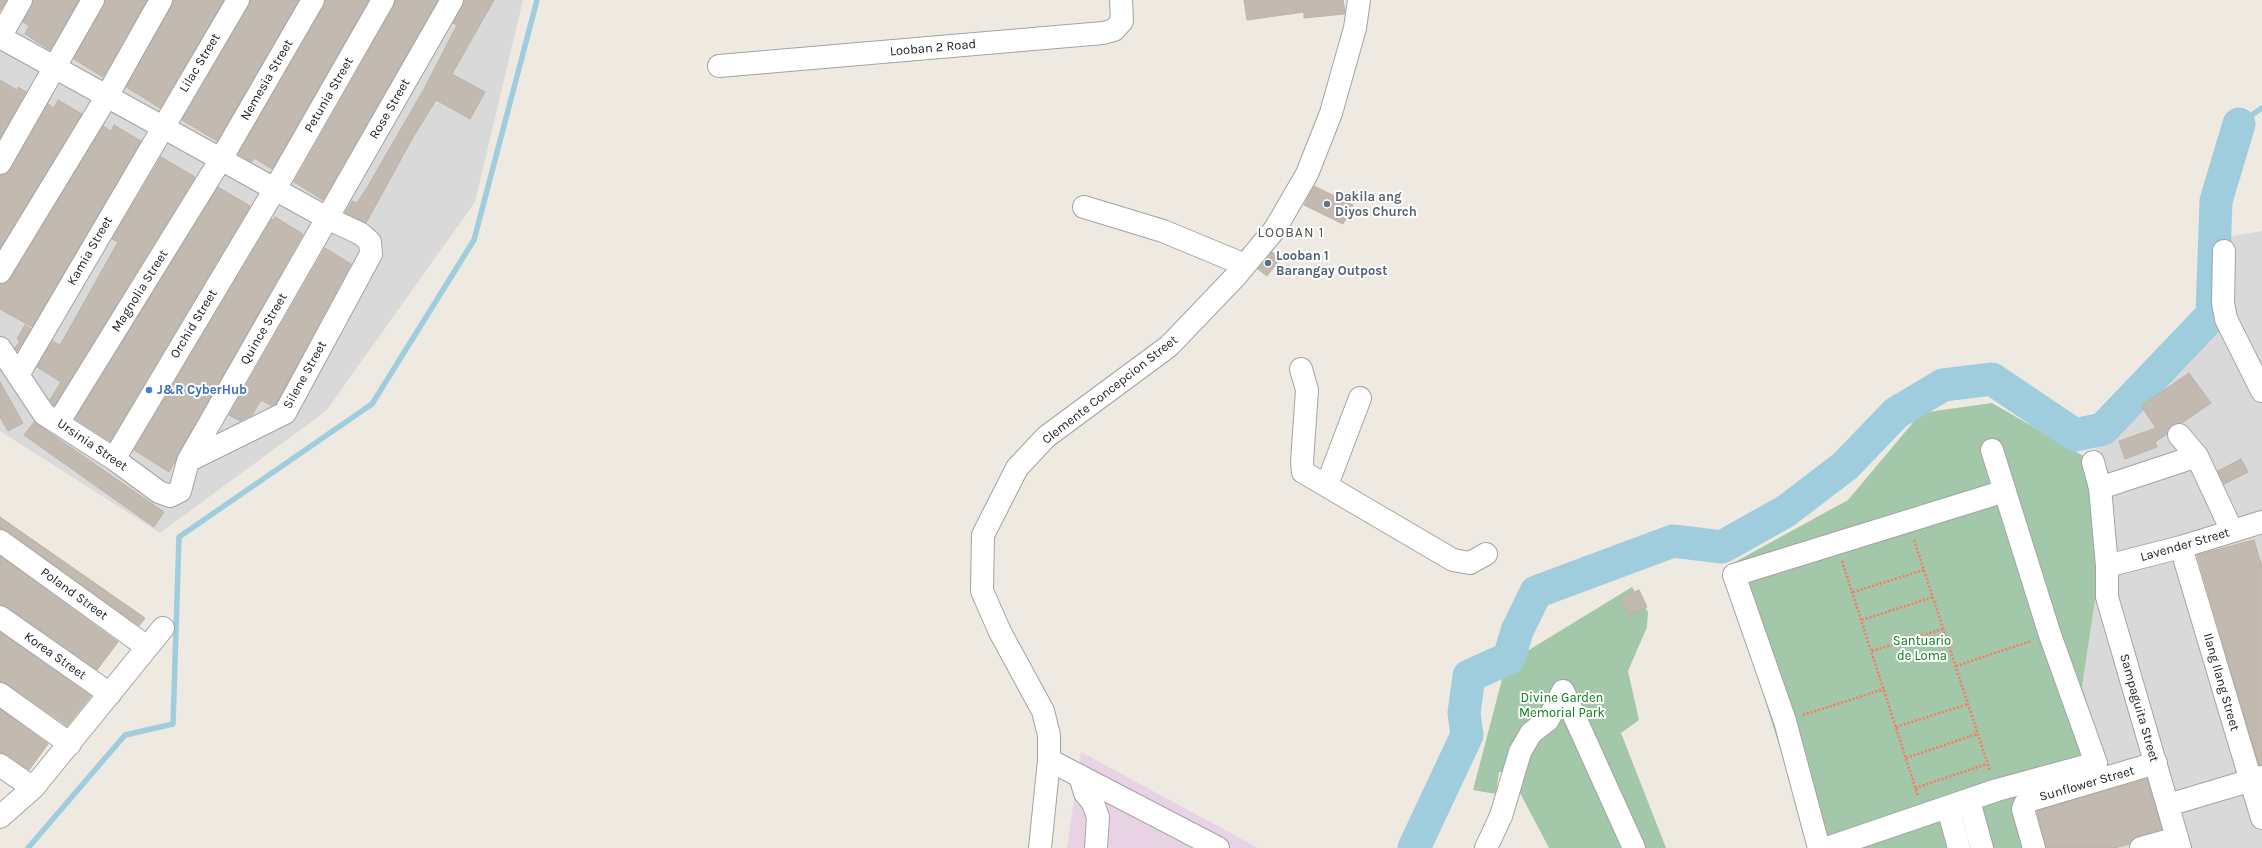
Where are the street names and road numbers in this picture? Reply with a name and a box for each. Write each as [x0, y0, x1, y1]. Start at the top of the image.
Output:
street label: Lilac Street [176, 31, 224, 95]
street label: Looban 2 Road [889, 36, 977, 60]
street label: Nemesia Street [237, 37, 297, 123]
street label: Petunia Street [301, 55, 357, 135]
street label: Rose Street [366, 76, 414, 142]
street label: Kamia Street [64, 214, 116, 288]
street label: Magnolia Street [109, 247, 171, 335]
street label: Orchid Street [167, 287, 221, 361]
street label: Quince Street [237, 290, 291, 368]
street label: Clemente Concepcion Street [1039, 332, 1181, 448]
street label: Silene Street [280, 338, 330, 412]
street label: Ursinia Street [54, 416, 130, 474]
street label: Lavender Street [2139, 525, 2231, 565]
street label: Poland Street [37, 564, 111, 624]
street label: Korea Street [21, 629, 89, 683]
street label: Ilang Ilang Street [2200, 631, 2242, 733]
street label: Sampaguita Street [2116, 652, 2162, 764]
street label: Sunflower Street [2038, 763, 2136, 805]

